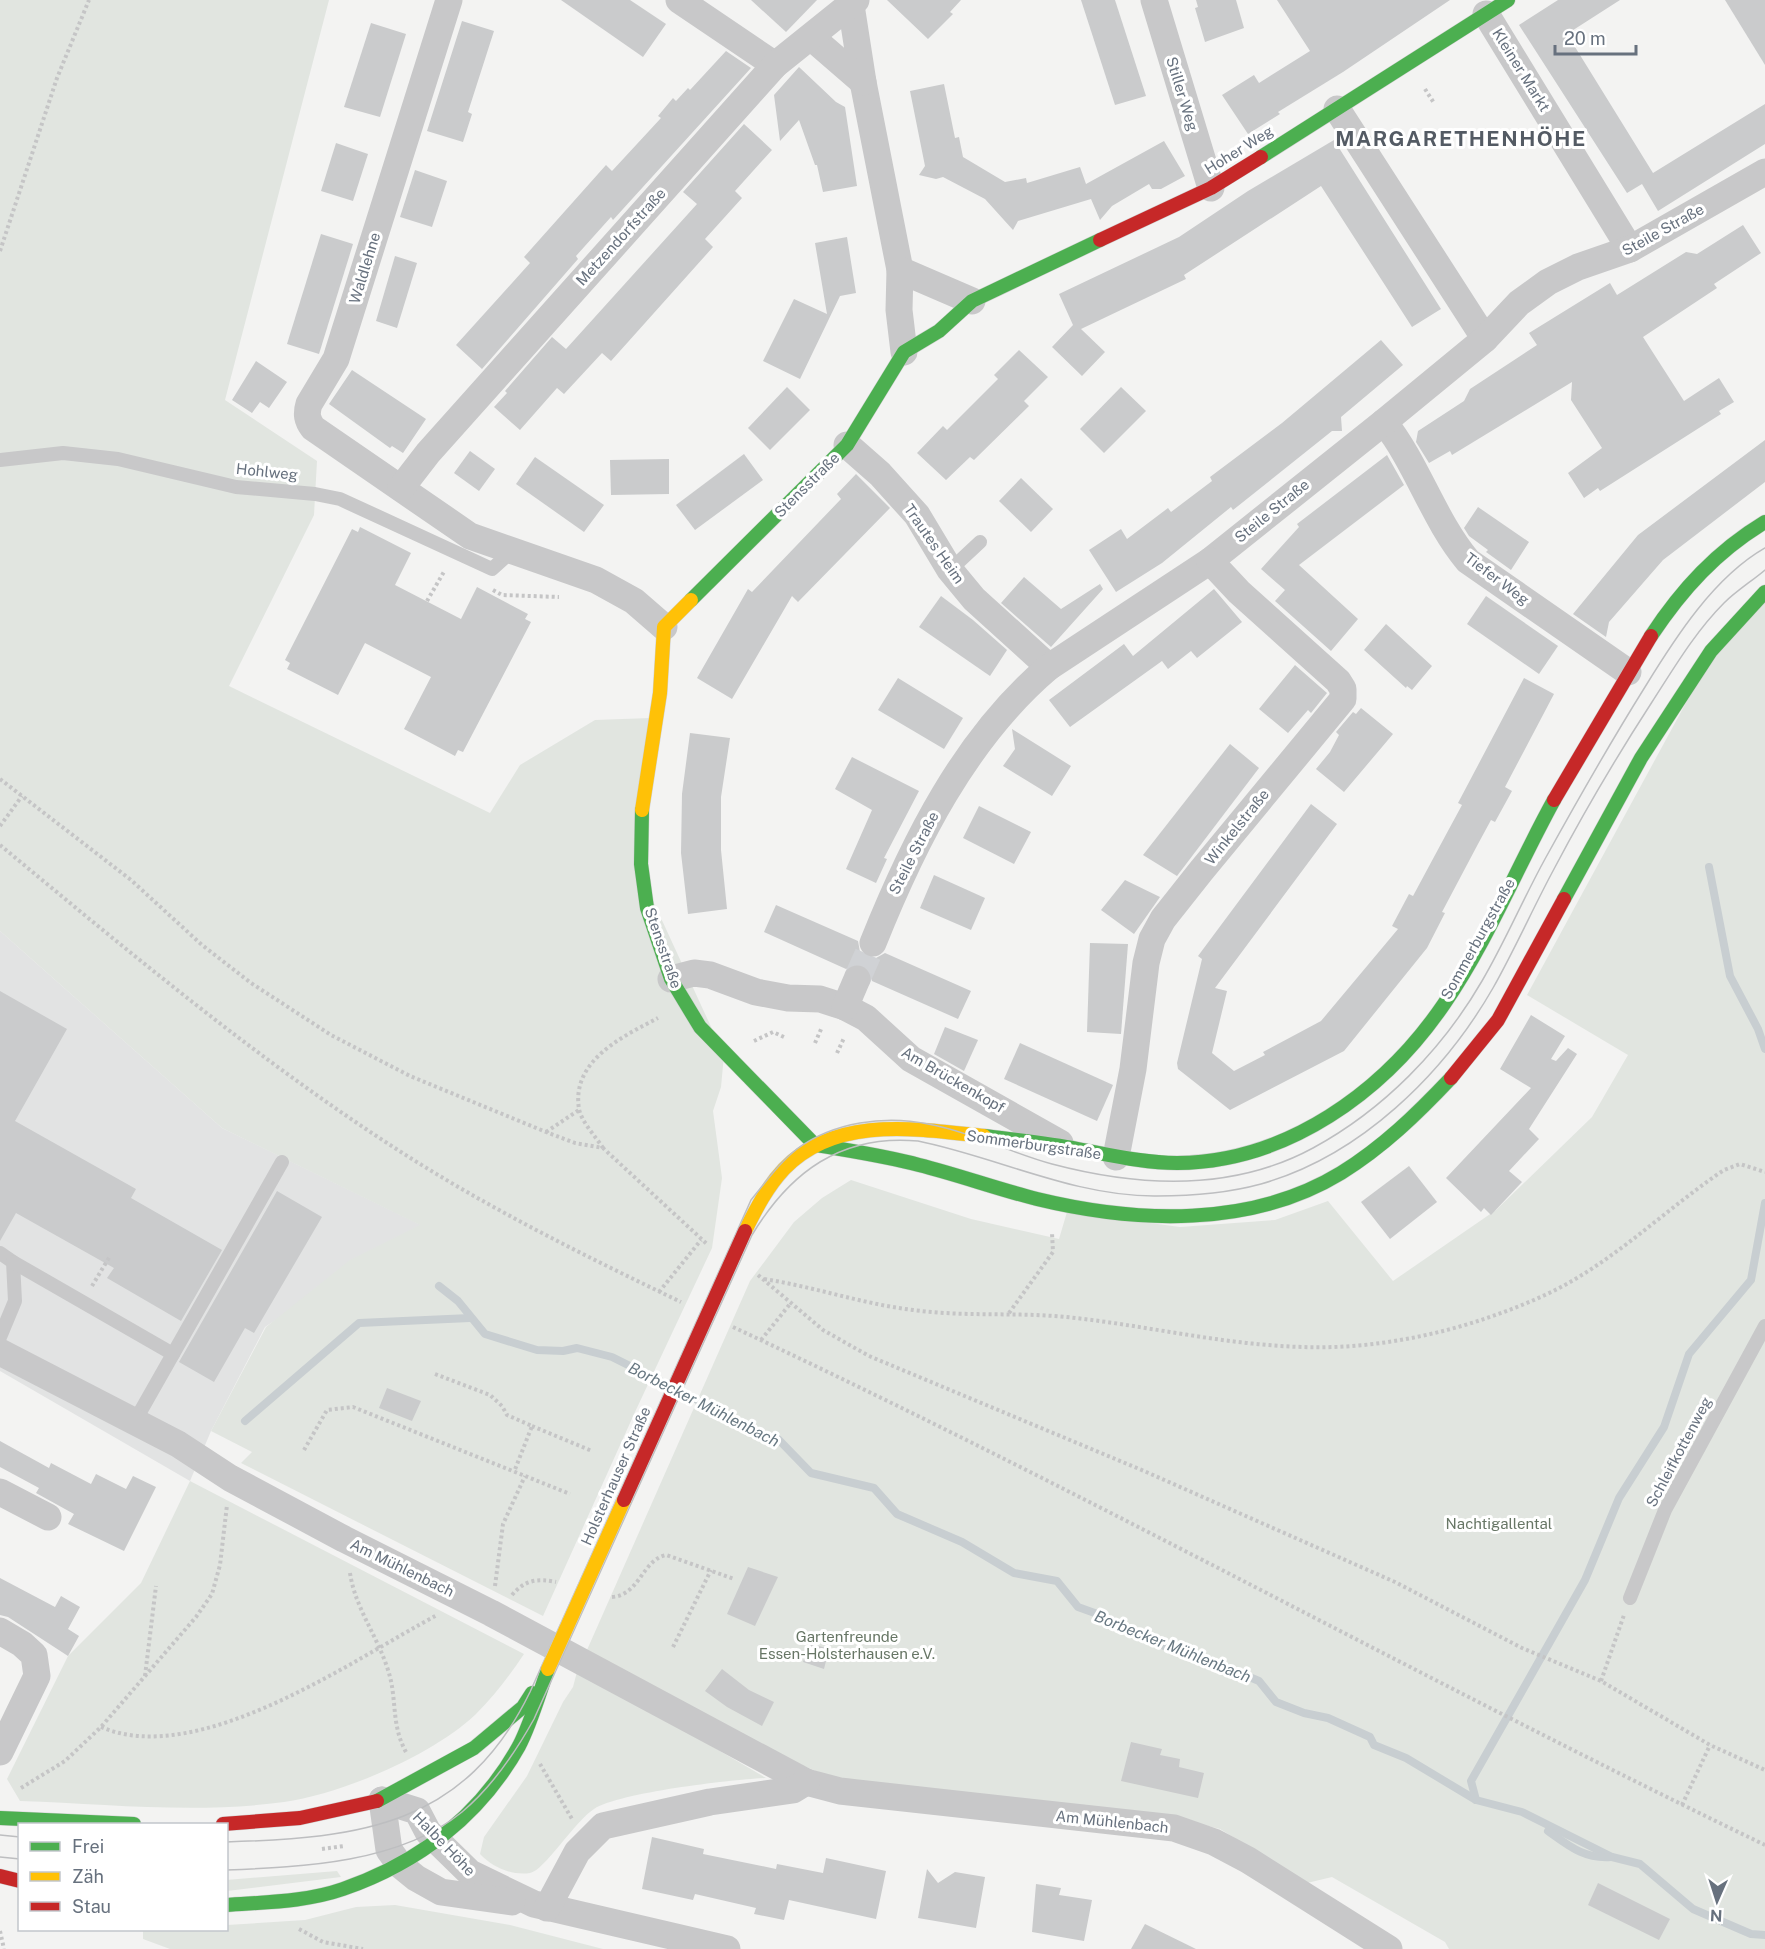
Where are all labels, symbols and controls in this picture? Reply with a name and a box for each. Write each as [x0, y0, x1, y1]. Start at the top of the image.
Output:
scale bar [1555, 18, 1636, 56]
street label: Kleiner Markt [1489, 25, 1554, 115]
text: 20 m [1564, 28, 1606, 49]
street label: Stiller Weg [1163, 55, 1202, 133]
street label: Hoher Weg [1201, 122, 1276, 177]
district label: MARGARETHENHÖHE [1335, 126, 1587, 151]
street label: Metzendorfstraße [572, 184, 669, 289]
street label: Steile Straße [1619, 200, 1707, 259]
street label: Waldlehne [346, 230, 383, 306]
street label: Stensstraße [771, 449, 843, 521]
street label: Hohlweg [235, 460, 299, 483]
street label: Steile Straße [1231, 475, 1312, 546]
street label: Trautes Heim [901, 501, 968, 587]
street label: Tiefer Weg [1462, 549, 1533, 608]
street label: Winkelstraße [1201, 786, 1272, 868]
street label: Steile Straße [885, 808, 942, 897]
street label: Sommerburgstraße [1437, 875, 1518, 1002]
street label: Stensstraße [642, 905, 685, 991]
street label: Am Brückenkopf [899, 1043, 1008, 1116]
street label: Sommerburgstraße [966, 1127, 1102, 1162]
water label: Borbecker Mühlenbach [625, 1358, 782, 1451]
street label: Schleifkottenweg [1642, 1394, 1715, 1510]
street label: Holsterhauser Straße [577, 1404, 654, 1548]
park label: Nachtigallental [1446, 1515, 1552, 1532]
street label: Am Mühlenbach [348, 1535, 457, 1600]
water label: Borbecker Mühlenbach [1092, 1606, 1254, 1687]
park label: Gartenfreunde Essen-Holsterhausen e.V. [759, 1628, 935, 1662]
street label: Am Mühlenbach [1055, 1807, 1169, 1836]
street label: Halbe Höhe [410, 1808, 479, 1879]
legend [18, 1823, 228, 1931]
text: Frei [72, 1836, 104, 1857]
text: Zäh [72, 1866, 104, 1887]
north arrow [1687, 1871, 1747, 1931]
text: Stau [72, 1896, 111, 1917]
text: N [1709, 1906, 1723, 1925]

